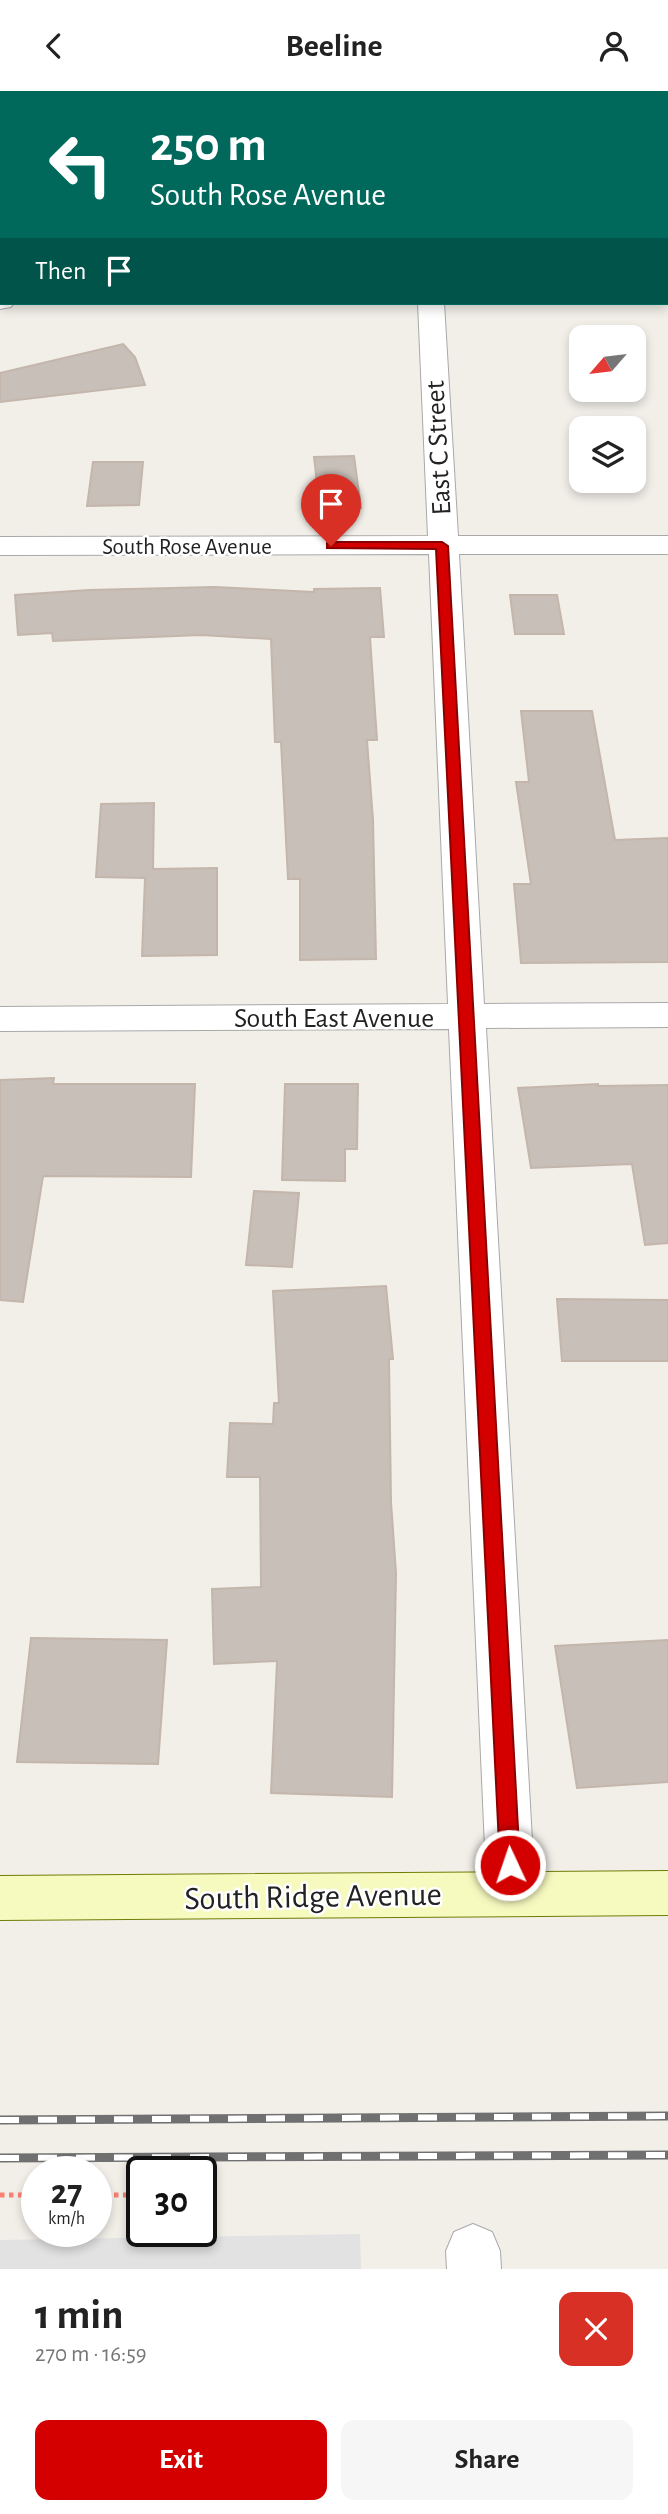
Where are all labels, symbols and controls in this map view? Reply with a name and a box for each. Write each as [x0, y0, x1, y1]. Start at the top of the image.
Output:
icon: back [35, 27, 73, 65]
icon: person [595, 27, 633, 65]
text: Beeline [285, 30, 383, 62]
icon: left [35, 119, 126, 210]
text: 250 m [150, 121, 267, 170]
text: South Rose Avenue [150, 179, 386, 211]
icon: arrive [100, 252, 138, 290]
text: Then [35, 258, 86, 284]
north arrow [569, 325, 646, 403]
map controls [569, 325, 646, 493]
street label: East C Street [421, 380, 457, 516]
button: layers [569, 416, 646, 493]
pin [301, 474, 361, 546]
icon: arrive [312, 485, 350, 523]
street label: South Rose Avenue [102, 536, 272, 559]
street label: South East Avenue [234, 1005, 434, 1033]
position arrow [473, 1828, 547, 1902]
street label: South Ridge Avenue [184, 1879, 442, 1916]
speed limit sign: 30 [126, 2156, 217, 2247]
text: 27 [51, 2175, 82, 2210]
text: km/h [48, 2210, 85, 2228]
button: close [559, 2292, 633, 2366]
text: 1 min [35, 2294, 124, 2336]
text: 270 m · 16:59 [35, 2343, 147, 2366]
button: Exit [35, 2420, 327, 2500]
button: Share [341, 2420, 633, 2500]

